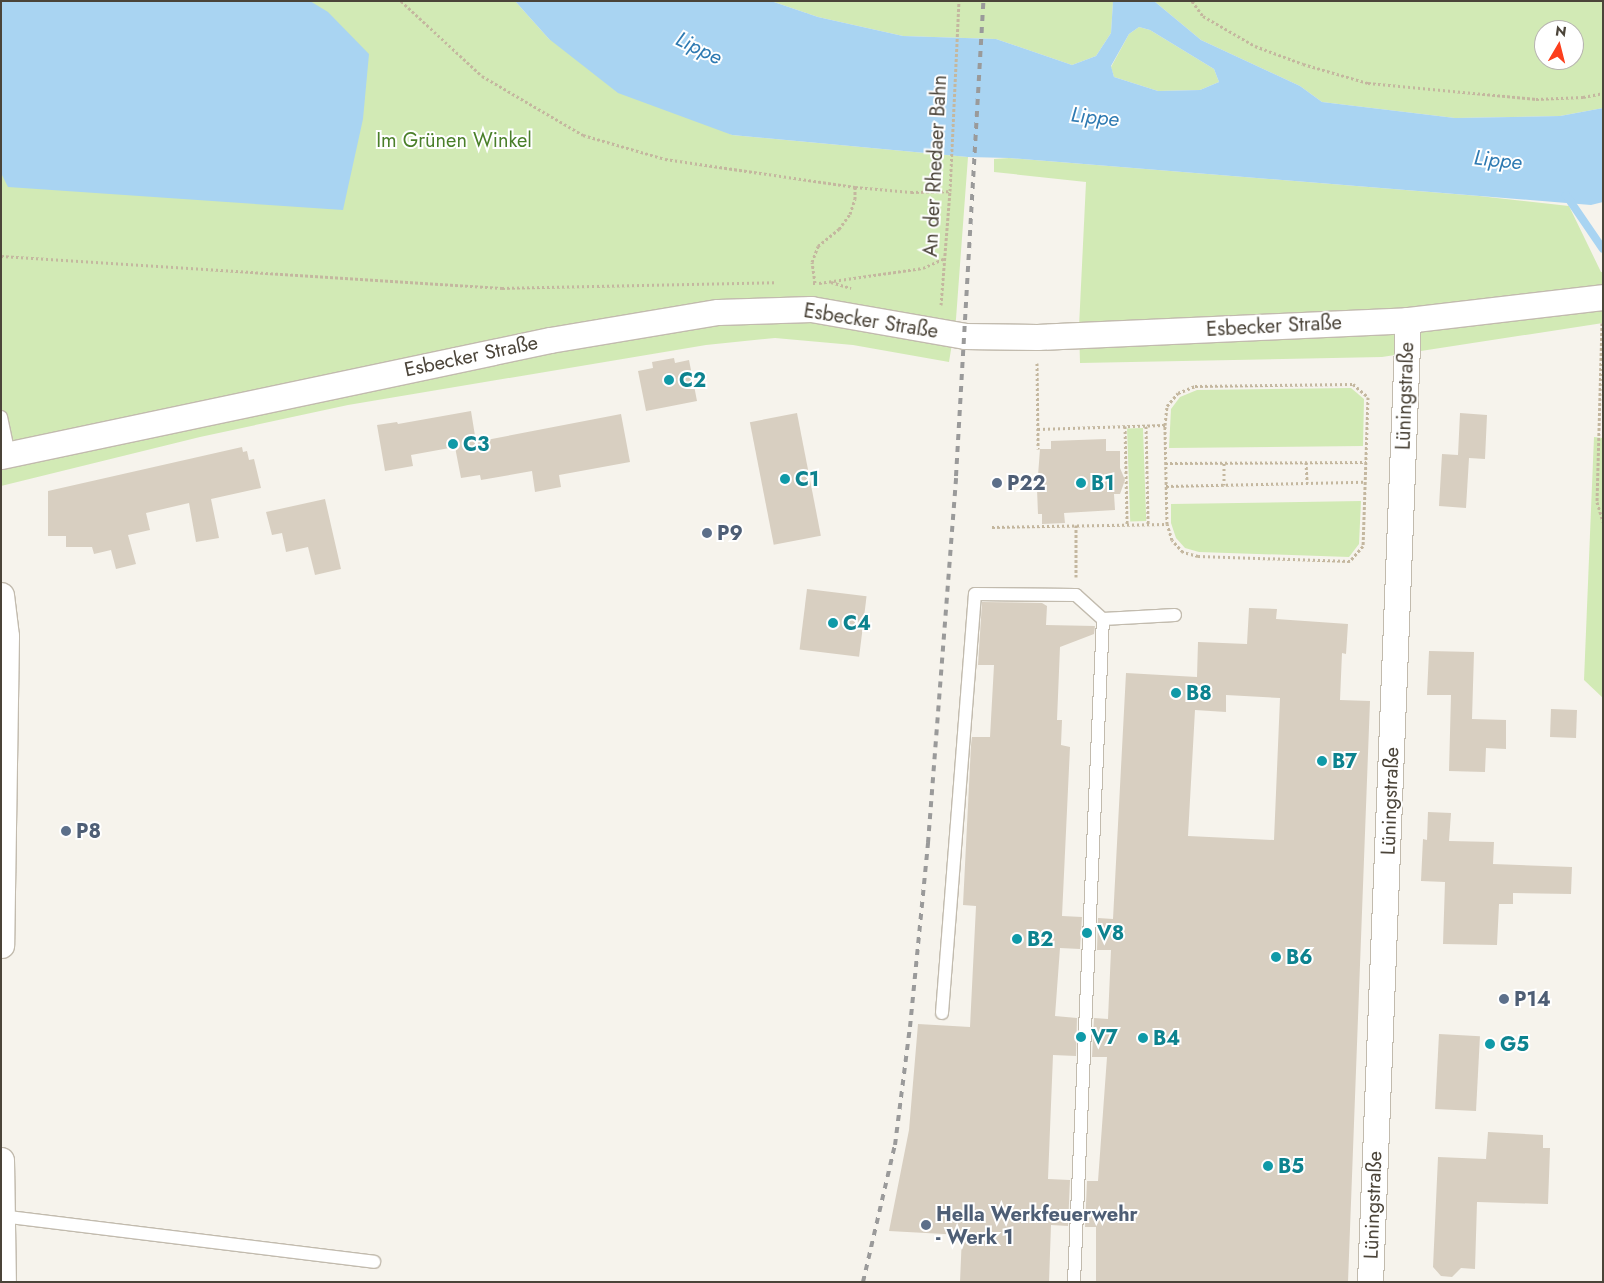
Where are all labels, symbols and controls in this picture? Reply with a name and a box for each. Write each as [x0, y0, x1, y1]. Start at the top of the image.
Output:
north arrow [1534, 20, 1584, 70]
text: N [1554, 20, 1568, 42]
water label: Lippe [672, 26, 726, 70]
street label: An der Rhedaer Bahn [918, 74, 952, 258]
water label: Lippe [1070, 102, 1120, 132]
park label: Im Grünen Winkel [376, 128, 532, 152]
water label: Lippe [1473, 145, 1523, 175]
street label: Esbecker Straße [802, 299, 940, 343]
street label: Esbecker Straße [1206, 310, 1342, 342]
street label: Esbecker Straße [402, 330, 540, 382]
street label: Lüningstraße [1391, 342, 1419, 450]
place label: C2 [679, 368, 706, 392]
marker: C2 [663, 374, 675, 386]
place label: C3 [463, 432, 489, 456]
marker: C3 [447, 438, 459, 450]
place label: C1 [795, 467, 819, 491]
place label: P22 [1007, 471, 1046, 495]
place label: B1 [1091, 471, 1114, 495]
marker: C1 [779, 473, 791, 485]
marker: P22 [991, 477, 1003, 489]
marker: B1 [1075, 477, 1087, 489]
place label: P9 [717, 521, 743, 545]
marker: P9 [701, 527, 713, 539]
place label: C4 [843, 611, 871, 635]
marker: C4 [827, 617, 839, 629]
place label: B8 [1186, 681, 1212, 705]
marker: B8 [1170, 687, 1182, 699]
street label: Lüningstraße [1376, 747, 1404, 855]
place label: B7 [1332, 749, 1357, 773]
marker: B7 [1316, 755, 1328, 767]
place label: P8 [76, 819, 101, 843]
marker: P8 [60, 825, 72, 837]
place label: V8 [1097, 921, 1124, 945]
place label: B2 [1027, 927, 1053, 951]
marker: V8 [1081, 927, 1093, 939]
marker: B2 [1011, 933, 1023, 945]
place label: B6 [1286, 945, 1313, 969]
marker: B6 [1270, 951, 1282, 963]
place label: P14 [1514, 987, 1551, 1011]
marker: P14 [1498, 993, 1510, 1005]
place label: V7 [1091, 1025, 1118, 1049]
place label: B4 [1153, 1026, 1180, 1050]
marker: V7 [1075, 1031, 1087, 1043]
marker: B4 [1137, 1032, 1149, 1044]
place label: G5 [1500, 1032, 1529, 1056]
marker: G5 [1484, 1038, 1496, 1050]
street label: Lüningstraße [1359, 1151, 1387, 1259]
place label: B5 [1278, 1154, 1304, 1178]
marker: B5 [1262, 1160, 1274, 1172]
place label: Hella Werkfeuerwehr - Werk 1 [936, 1202, 1138, 1249]
marker: Hella Werkfeuerwehr - Werk 1 [920, 1219, 932, 1231]

